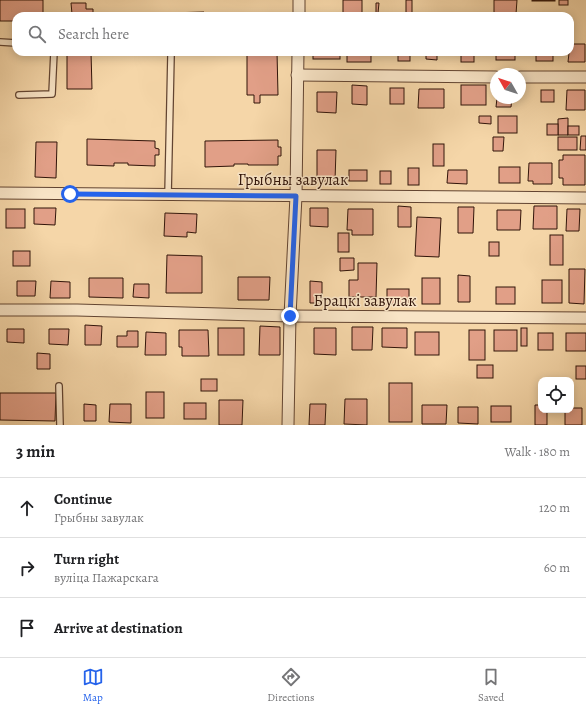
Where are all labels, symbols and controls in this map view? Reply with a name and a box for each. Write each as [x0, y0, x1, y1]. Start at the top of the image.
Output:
search box [12, 12, 574, 56]
icon: search [26, 23, 48, 45]
text: Search here [58, 24, 129, 44]
north arrow [490, 68, 526, 104]
street label: Грыбны завулак [238, 169, 348, 191]
route start [61, 185, 79, 203]
street label: Брацкі завулак [314, 290, 416, 312]
route end [281, 307, 299, 325]
map controls [538, 377, 574, 413]
button: locate [538, 377, 574, 413]
text: 3 min [16, 440, 55, 463]
text: Walk · 180 m [504, 443, 570, 460]
text: Continue [54, 489, 112, 509]
icon: ahead [16, 497, 38, 519]
text: 120 m [539, 499, 570, 516]
text: Грыбны завулак [54, 509, 144, 526]
text: Turn right [54, 549, 119, 569]
icon: right [16, 557, 38, 579]
text: 60 m [544, 559, 570, 576]
text: вуліца Пажарскага [54, 569, 159, 586]
icon: arrive [16, 617, 38, 639]
text: Arrive at destination [54, 618, 183, 638]
tab: Map [82, 666, 104, 705]
tab: Directions [267, 666, 315, 705]
tab: Saved [478, 666, 504, 705]

